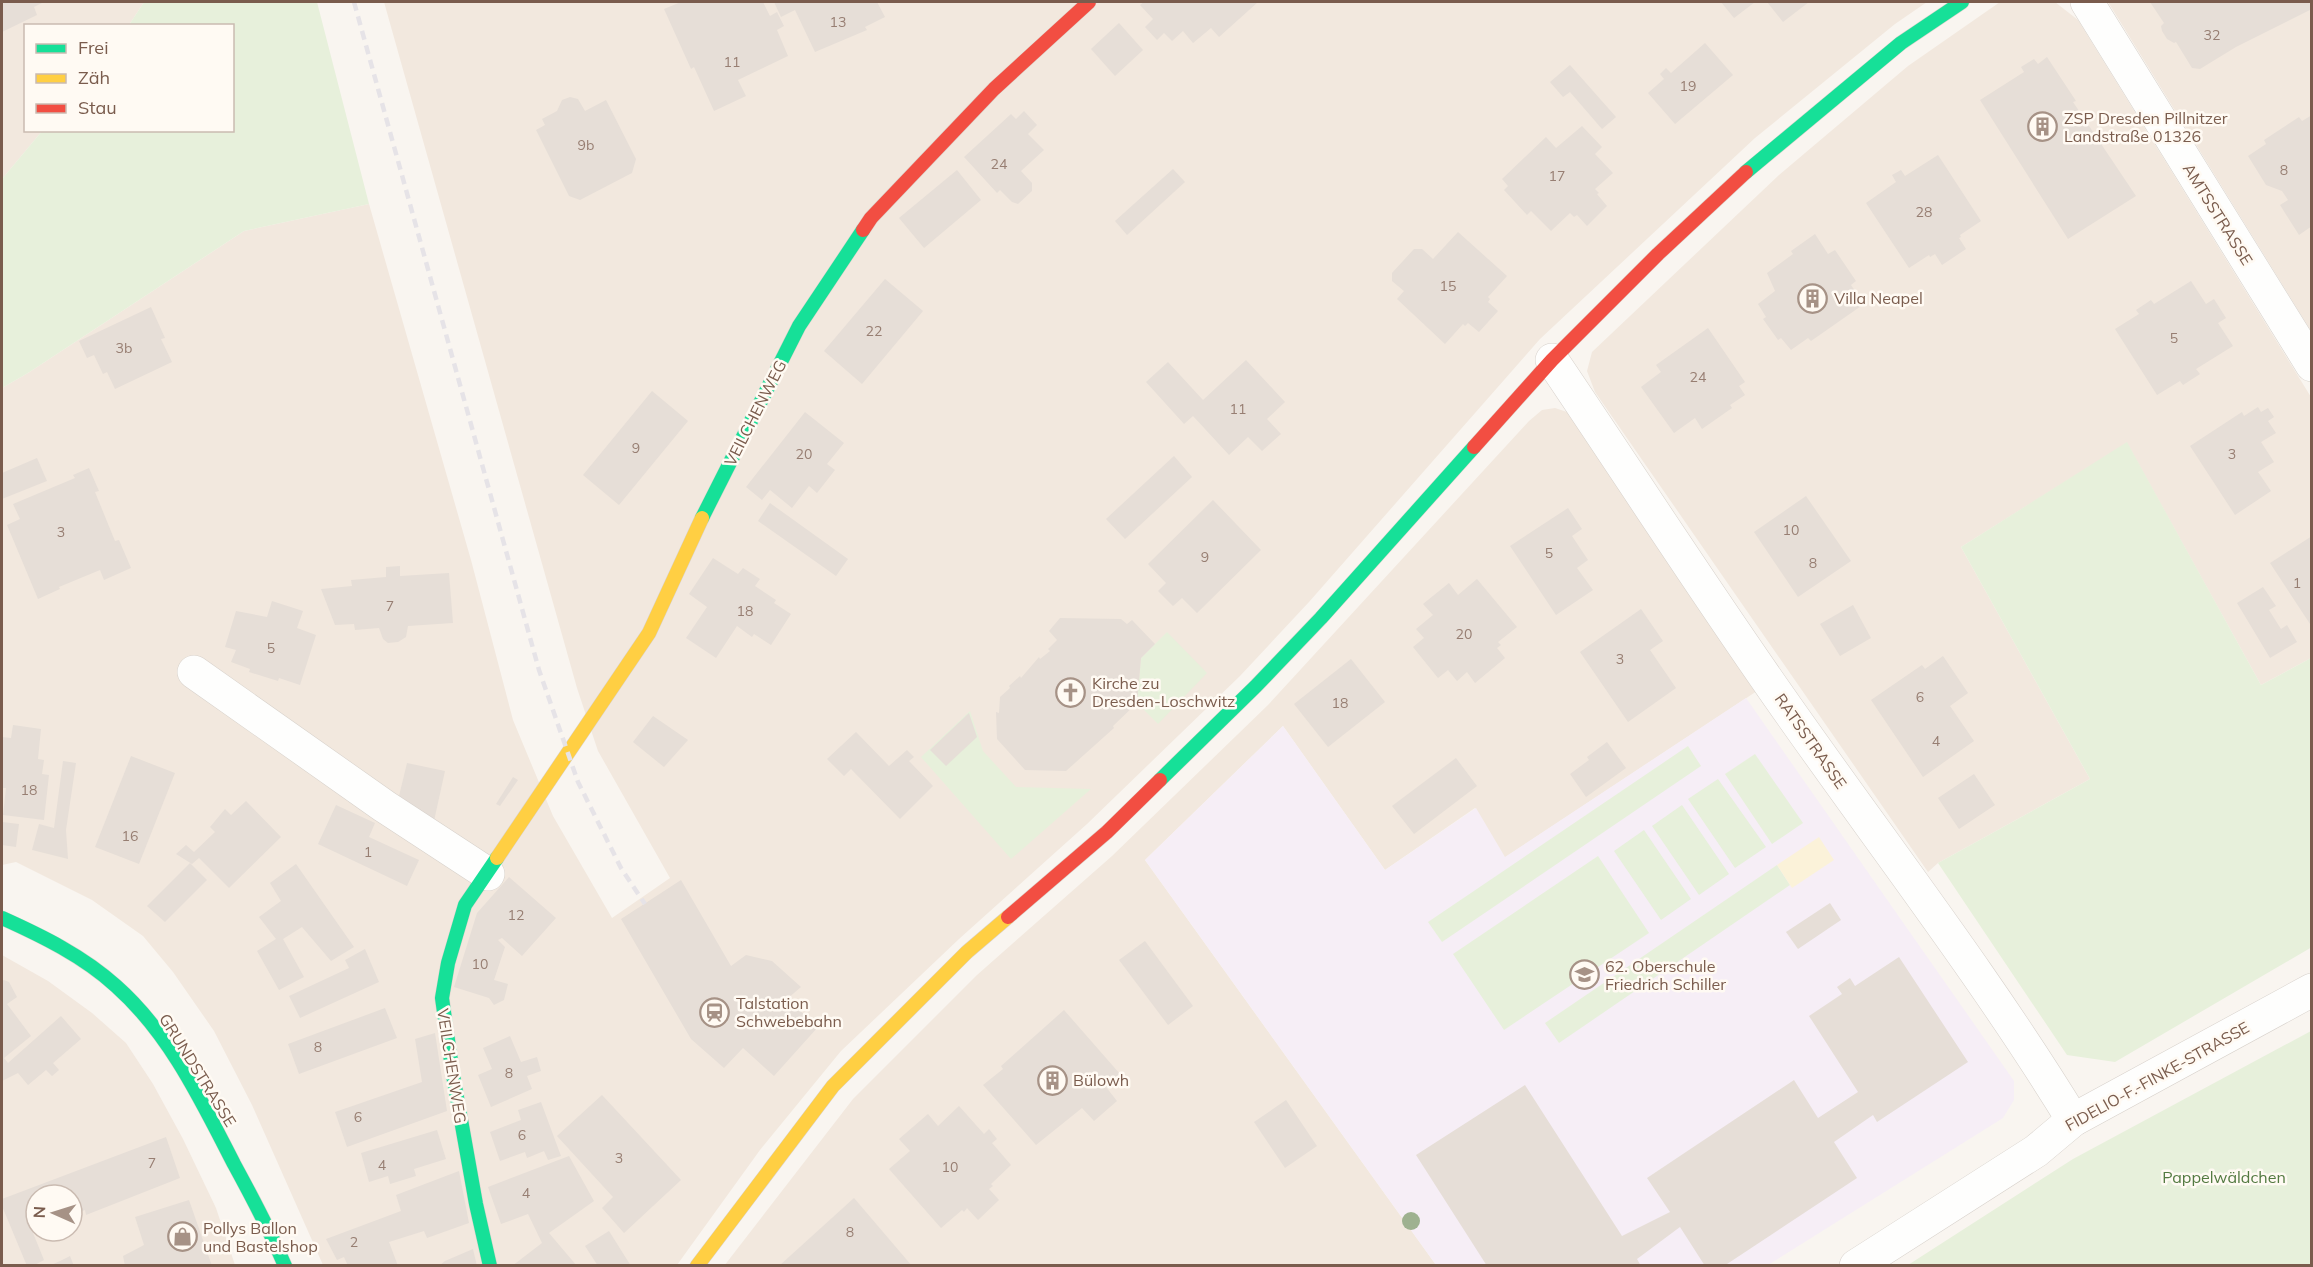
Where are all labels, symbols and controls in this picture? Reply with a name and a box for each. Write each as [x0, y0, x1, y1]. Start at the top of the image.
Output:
house number: 13 [830, 13, 846, 31]
legend [24, 24, 234, 132]
house number: 32 [2204, 26, 2220, 44]
text: Frei [78, 36, 108, 59]
house number: 11 [724, 53, 740, 71]
text: Zäh [78, 66, 110, 89]
house number: 19 [1680, 77, 1696, 95]
text: Stau [78, 96, 117, 119]
place label: ZSP Dresden Pillnitzer Landstraße 01326 [2064, 108, 2228, 146]
building icon: ZSP Dresden Pillnitzer Landstraße 01326 [2027, 111, 2059, 143]
house number: 9b [578, 136, 594, 154]
house number: 24 [991, 155, 1008, 173]
street label: AMTSSTRASSE [2179, 160, 2257, 268]
house number: 8 [2280, 161, 2288, 179]
house number: 17 [1549, 167, 1565, 185]
house number: 28 [1916, 203, 1932, 221]
house number: 15 [1440, 277, 1456, 295]
building icon: Villa Neapel [1797, 282, 1829, 314]
place label: Villa Neapel [1834, 288, 1923, 308]
house number: 22 [866, 322, 882, 340]
house number: 5 [2170, 329, 2178, 347]
house number: 3b [116, 339, 132, 357]
street label: VEILCHENWEG [720, 357, 790, 469]
house number: 24 [1690, 368, 1707, 386]
house number: 11 [1230, 400, 1246, 418]
house number: 9 [632, 439, 640, 457]
house number: 20 [796, 445, 812, 463]
house number: 3 [2228, 445, 2236, 463]
house number: 10 [1783, 521, 1799, 539]
house number: 3 [57, 523, 65, 541]
house number: 5 [1545, 544, 1553, 562]
house number: 9 [1201, 548, 1209, 566]
house number: 8 [1809, 554, 1817, 572]
house number: 1 [2293, 574, 2301, 592]
house number: 7 [386, 597, 394, 615]
house number: 18 [737, 602, 753, 620]
house number: 20 [1456, 625, 1472, 643]
house number: 5 [267, 639, 275, 657]
house number: 3 [1616, 650, 1624, 668]
place label: Kirche zu Dresden-Loschwitz [1092, 673, 1235, 711]
church icon: Kirche zu Dresden-Loschwitz [1055, 676, 1087, 708]
house number: 6 [1916, 688, 1924, 706]
street label: RATSSTRASSE [1771, 689, 1851, 793]
house number: 18 [1332, 694, 1348, 712]
house number: 4 [1932, 732, 1941, 750]
house number: 18 [21, 781, 37, 799]
house number: 16 [122, 827, 138, 845]
house number: 1 [364, 843, 372, 861]
house number: 12 [508, 906, 524, 924]
house number: 10 [472, 955, 488, 973]
place label: 62. Oberschule Friedrich Schiller [1605, 956, 1726, 994]
school or university icon: 62. Oberschule Friedrich Schiller [1568, 959, 1600, 991]
place label: Talstation Schwebebahn [736, 993, 842, 1031]
station icon: Talstation Schwebebahn [699, 996, 731, 1028]
street label: VEILCHENWEG [433, 1007, 471, 1125]
street label: GRUNDSTRASSE [155, 1010, 241, 1130]
street label: FIDELIO-F.-FINKE-STRASSE [2061, 1017, 2253, 1135]
house number: 8 [314, 1038, 322, 1056]
house number: 8 [505, 1064, 513, 1082]
building icon: Bülowh [1036, 1064, 1068, 1096]
place label: Bülowh [1073, 1070, 1129, 1090]
house number: 6 [354, 1108, 362, 1126]
house number: 6 [518, 1126, 526, 1144]
house number: 3 [615, 1149, 623, 1167]
house number: 7 [148, 1154, 156, 1172]
house number: 4 [378, 1156, 387, 1174]
house number: 10 [942, 1158, 958, 1176]
park label: Pappelwäldchen [2162, 1167, 2286, 1187]
north arrow [24, 1183, 84, 1243]
house number: 4 [522, 1184, 531, 1202]
text: N [29, 1206, 49, 1219]
place label: Pollys Ballon und Bastelshop [203, 1218, 318, 1256]
shop icon: Pollys Ballon und Bastelshop [166, 1221, 198, 1253]
house number: 8 [846, 1223, 854, 1241]
house number: 2 [350, 1233, 358, 1251]

